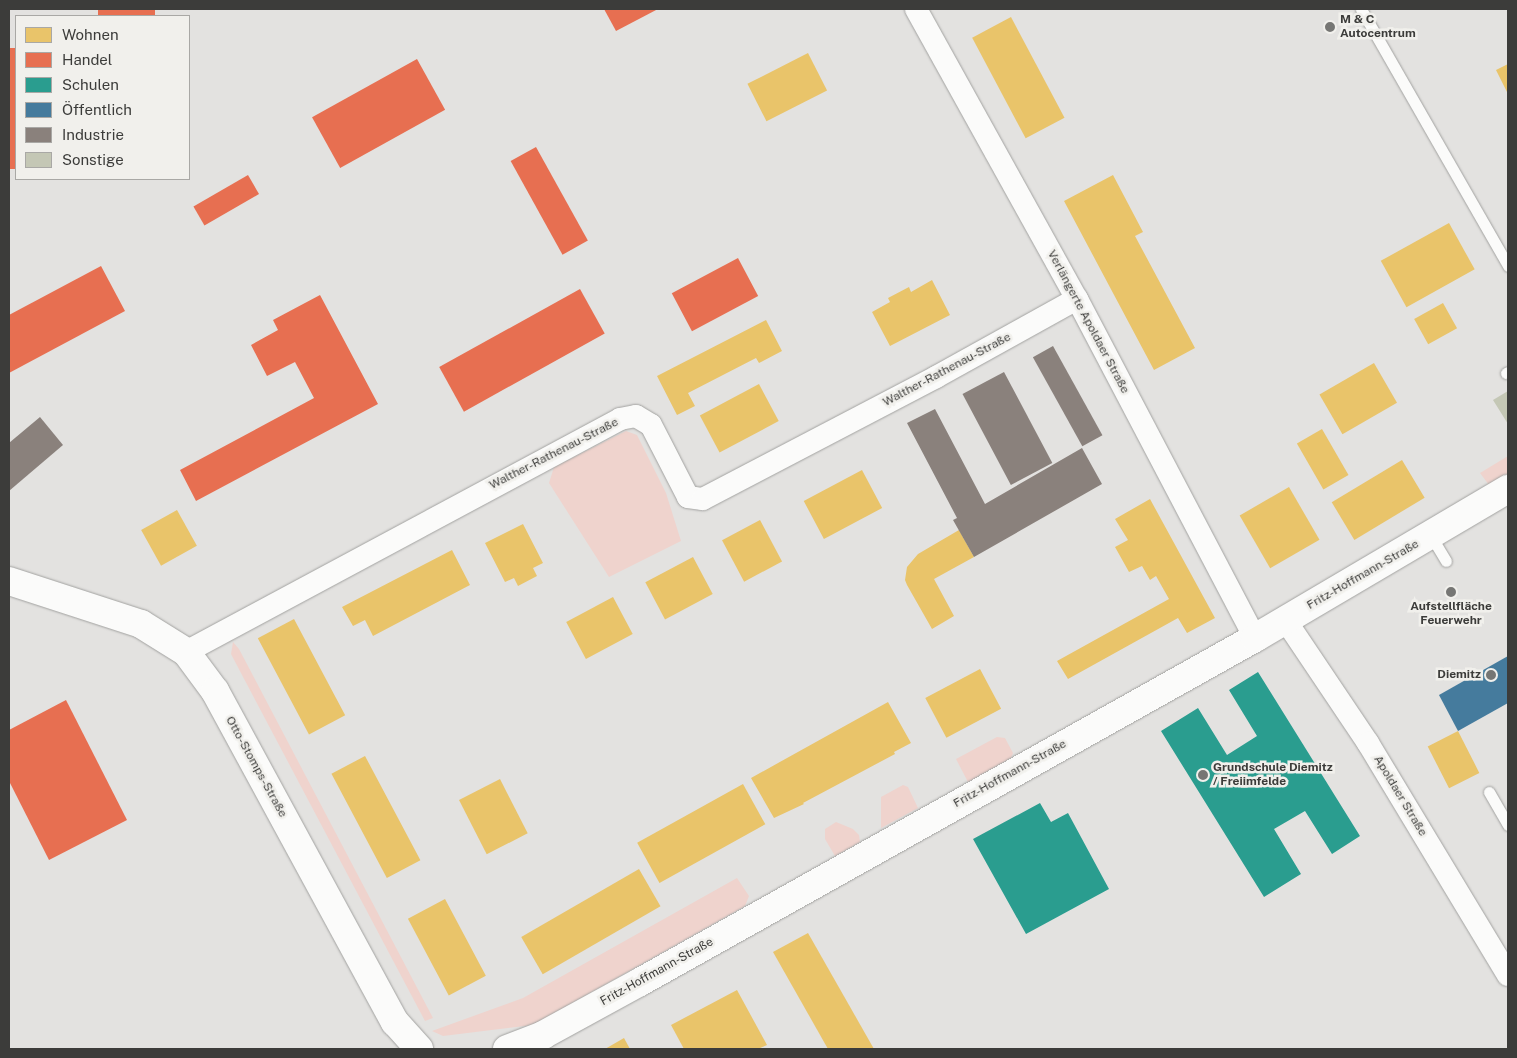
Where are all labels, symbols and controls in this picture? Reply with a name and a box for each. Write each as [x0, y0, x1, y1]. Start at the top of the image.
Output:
place label: M & C Autocentrum [1340, 13, 1416, 41]
legend [15, 15, 190, 180]
marker: M & C Autocentrum [1324, 21, 1336, 33]
text: Wohnen [62, 26, 119, 43]
text: Handel [62, 51, 112, 68]
text: Schulen [62, 76, 119, 93]
text: Öffentlich [62, 101, 132, 118]
text: Industrie [62, 126, 124, 143]
text: Sonstige [62, 151, 124, 168]
street label: Verlängerte Apoldaer Straße [1044, 248, 1132, 396]
street label: Walther-Rathenau-Straße [881, 330, 1013, 410]
street label: Walther-Rathenau-Straße [487, 415, 621, 493]
street label: Fritz-Hoffmann-Straße [1305, 537, 1421, 613]
marker: Aufstellfläche Feuerwehr [1445, 586, 1457, 598]
place label: Aufstellfläche Feuerwehr [1410, 600, 1492, 628]
place label: Diemitz [1437, 668, 1481, 682]
marker: Diemitz [1485, 669, 1497, 681]
street label: Otto-Stomps-Straße [222, 714, 290, 820]
street label: Fritz-Hoffmann-Straße [951, 737, 1069, 811]
street label: Apoldaer Straße [1370, 753, 1430, 839]
place label: Grundschule Diemitz / Freiimfelde [1213, 761, 1333, 789]
marker: Grundschule Diemitz / Freiimfelde [1197, 769, 1209, 781]
street label: Fritz-Hoffmann-Straße [598, 935, 716, 1009]

